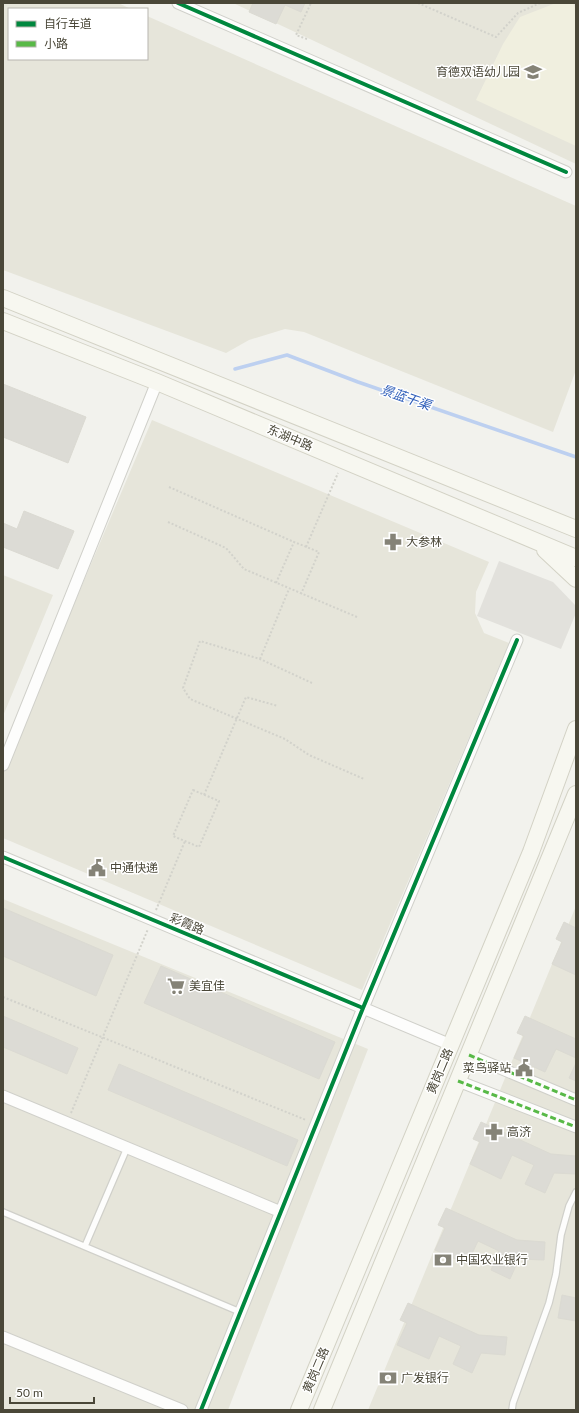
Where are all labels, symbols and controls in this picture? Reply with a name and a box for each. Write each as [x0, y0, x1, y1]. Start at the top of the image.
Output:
legend [8, 8, 148, 60]
text: 自行车道 [44, 16, 92, 31]
text: 小路 [44, 36, 68, 51]
school or university icon: 育德双语幼儿园 [523, 62, 543, 82]
place label: 育德双语幼儿园 [436, 64, 520, 79]
water label: 景蓝干渠 [379, 381, 435, 414]
street label: 东湖中路 [265, 421, 315, 454]
pharmacy icon: 大参林 [383, 532, 403, 552]
place label: 大参林 [406, 534, 442, 549]
public building icon: 中通快递 [87, 858, 107, 878]
place label: 中通快递 [110, 860, 158, 875]
street label: 彩霞路 [168, 910, 207, 937]
supermarket icon: 美宜佳 [166, 976, 186, 996]
place label: 美宜佳 [189, 978, 225, 993]
street label: 黄岗二路 [423, 1046, 456, 1096]
public building icon: 菜鸟驿站 [514, 1058, 534, 1078]
place label: 菜鸟驿站 [463, 1060, 511, 1075]
pharmacy icon: 高济 [484, 1122, 504, 1142]
place label: 高济 [507, 1124, 531, 1139]
bank icon: 中国农业银行 [433, 1250, 453, 1270]
place label: 中国农业银行 [456, 1252, 528, 1267]
street label: 黄岗二路 [299, 1345, 332, 1395]
bank icon: 广发银行 [378, 1368, 398, 1388]
place label: 广发银行 [401, 1370, 449, 1385]
scale bar [10, 1379, 94, 1405]
text: 50 m [16, 1385, 43, 1400]

